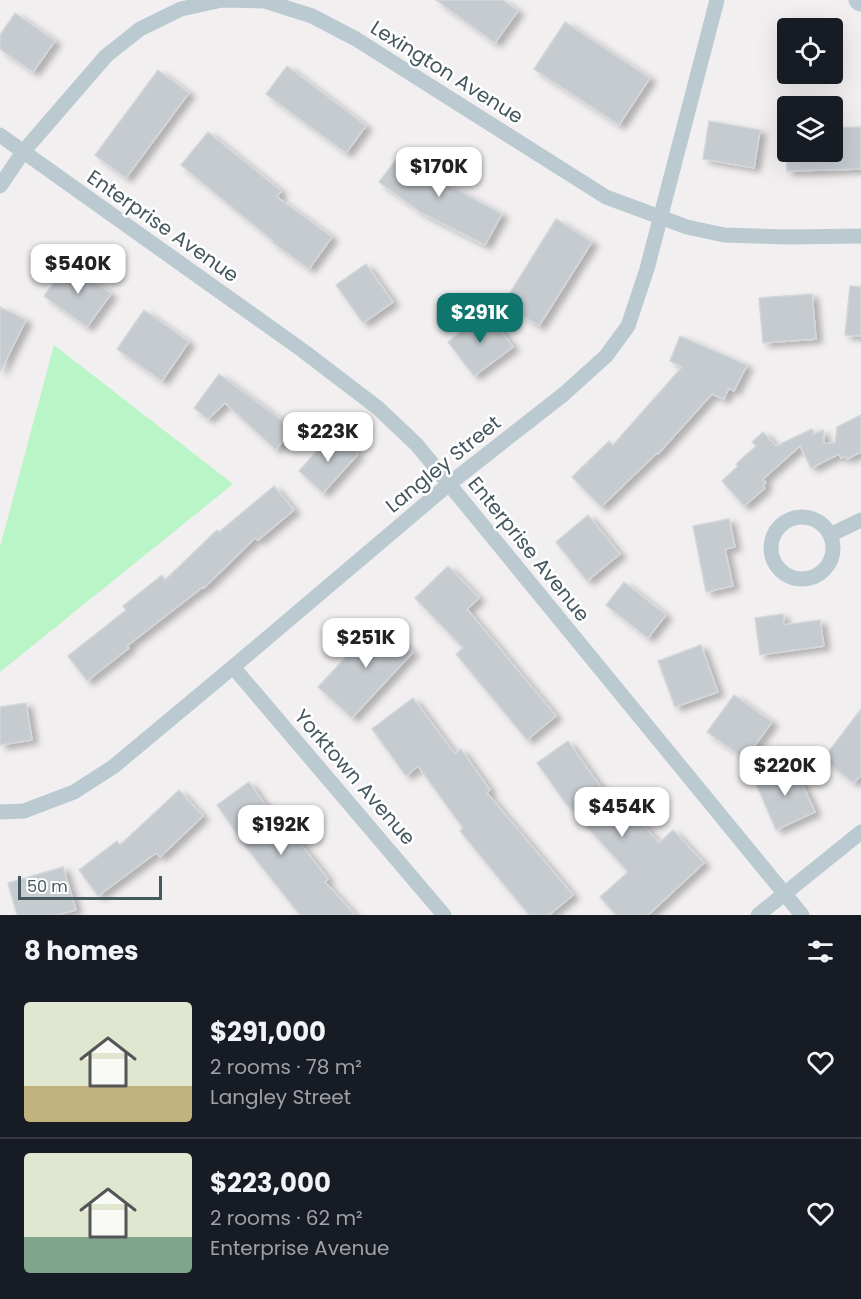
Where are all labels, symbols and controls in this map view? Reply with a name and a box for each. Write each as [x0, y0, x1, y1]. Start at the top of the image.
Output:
street label: Lexington Avenue [365, 14, 529, 130]
map controls [777, 18, 843, 162]
button: locate [777, 18, 843, 84]
button: layers [777, 96, 843, 162]
pin: $170K [397, 147, 481, 198]
text: $170K [410, 152, 468, 180]
street label: Enterprise Avenue [81, 163, 245, 289]
pin: $540K [36, 244, 120, 295]
text: $540K [45, 249, 111, 277]
pin: $291K [438, 293, 522, 344]
text: $291K [451, 298, 509, 326]
street label: Langley Street [379, 409, 507, 519]
pin: $223K [286, 412, 370, 463]
text: $223K [297, 417, 359, 445]
street label: Enterprise Avenue [462, 470, 596, 628]
pin: $251K [324, 618, 408, 669]
text: $251K [336, 623, 396, 651]
street label: Yorktown Avenue [288, 703, 422, 851]
pin: $220K [743, 746, 827, 797]
text: $220K [754, 751, 816, 779]
pin: $454K [580, 787, 664, 838]
text: $454K [588, 792, 656, 820]
pin: $192K [239, 805, 323, 856]
text: $192K [252, 810, 310, 838]
scale bar [18, 873, 162, 900]
text: 50 m [27, 875, 68, 898]
text: 8 homes [24, 933, 139, 969]
icon: filters [804, 935, 837, 968]
text: $291,000 [210, 1014, 326, 1050]
icon: home [72, 1026, 144, 1098]
icon: heart [804, 1046, 837, 1079]
text: 2 rooms · 78 m² [210, 1053, 362, 1081]
text: Langley Street [210, 1083, 351, 1111]
text: $223,000 [210, 1165, 331, 1201]
icon: home [72, 1177, 144, 1249]
icon: heart [804, 1197, 837, 1230]
text: 2 rooms · 62 m² [210, 1204, 363, 1232]
text: Enterprise Avenue [210, 1234, 389, 1262]

